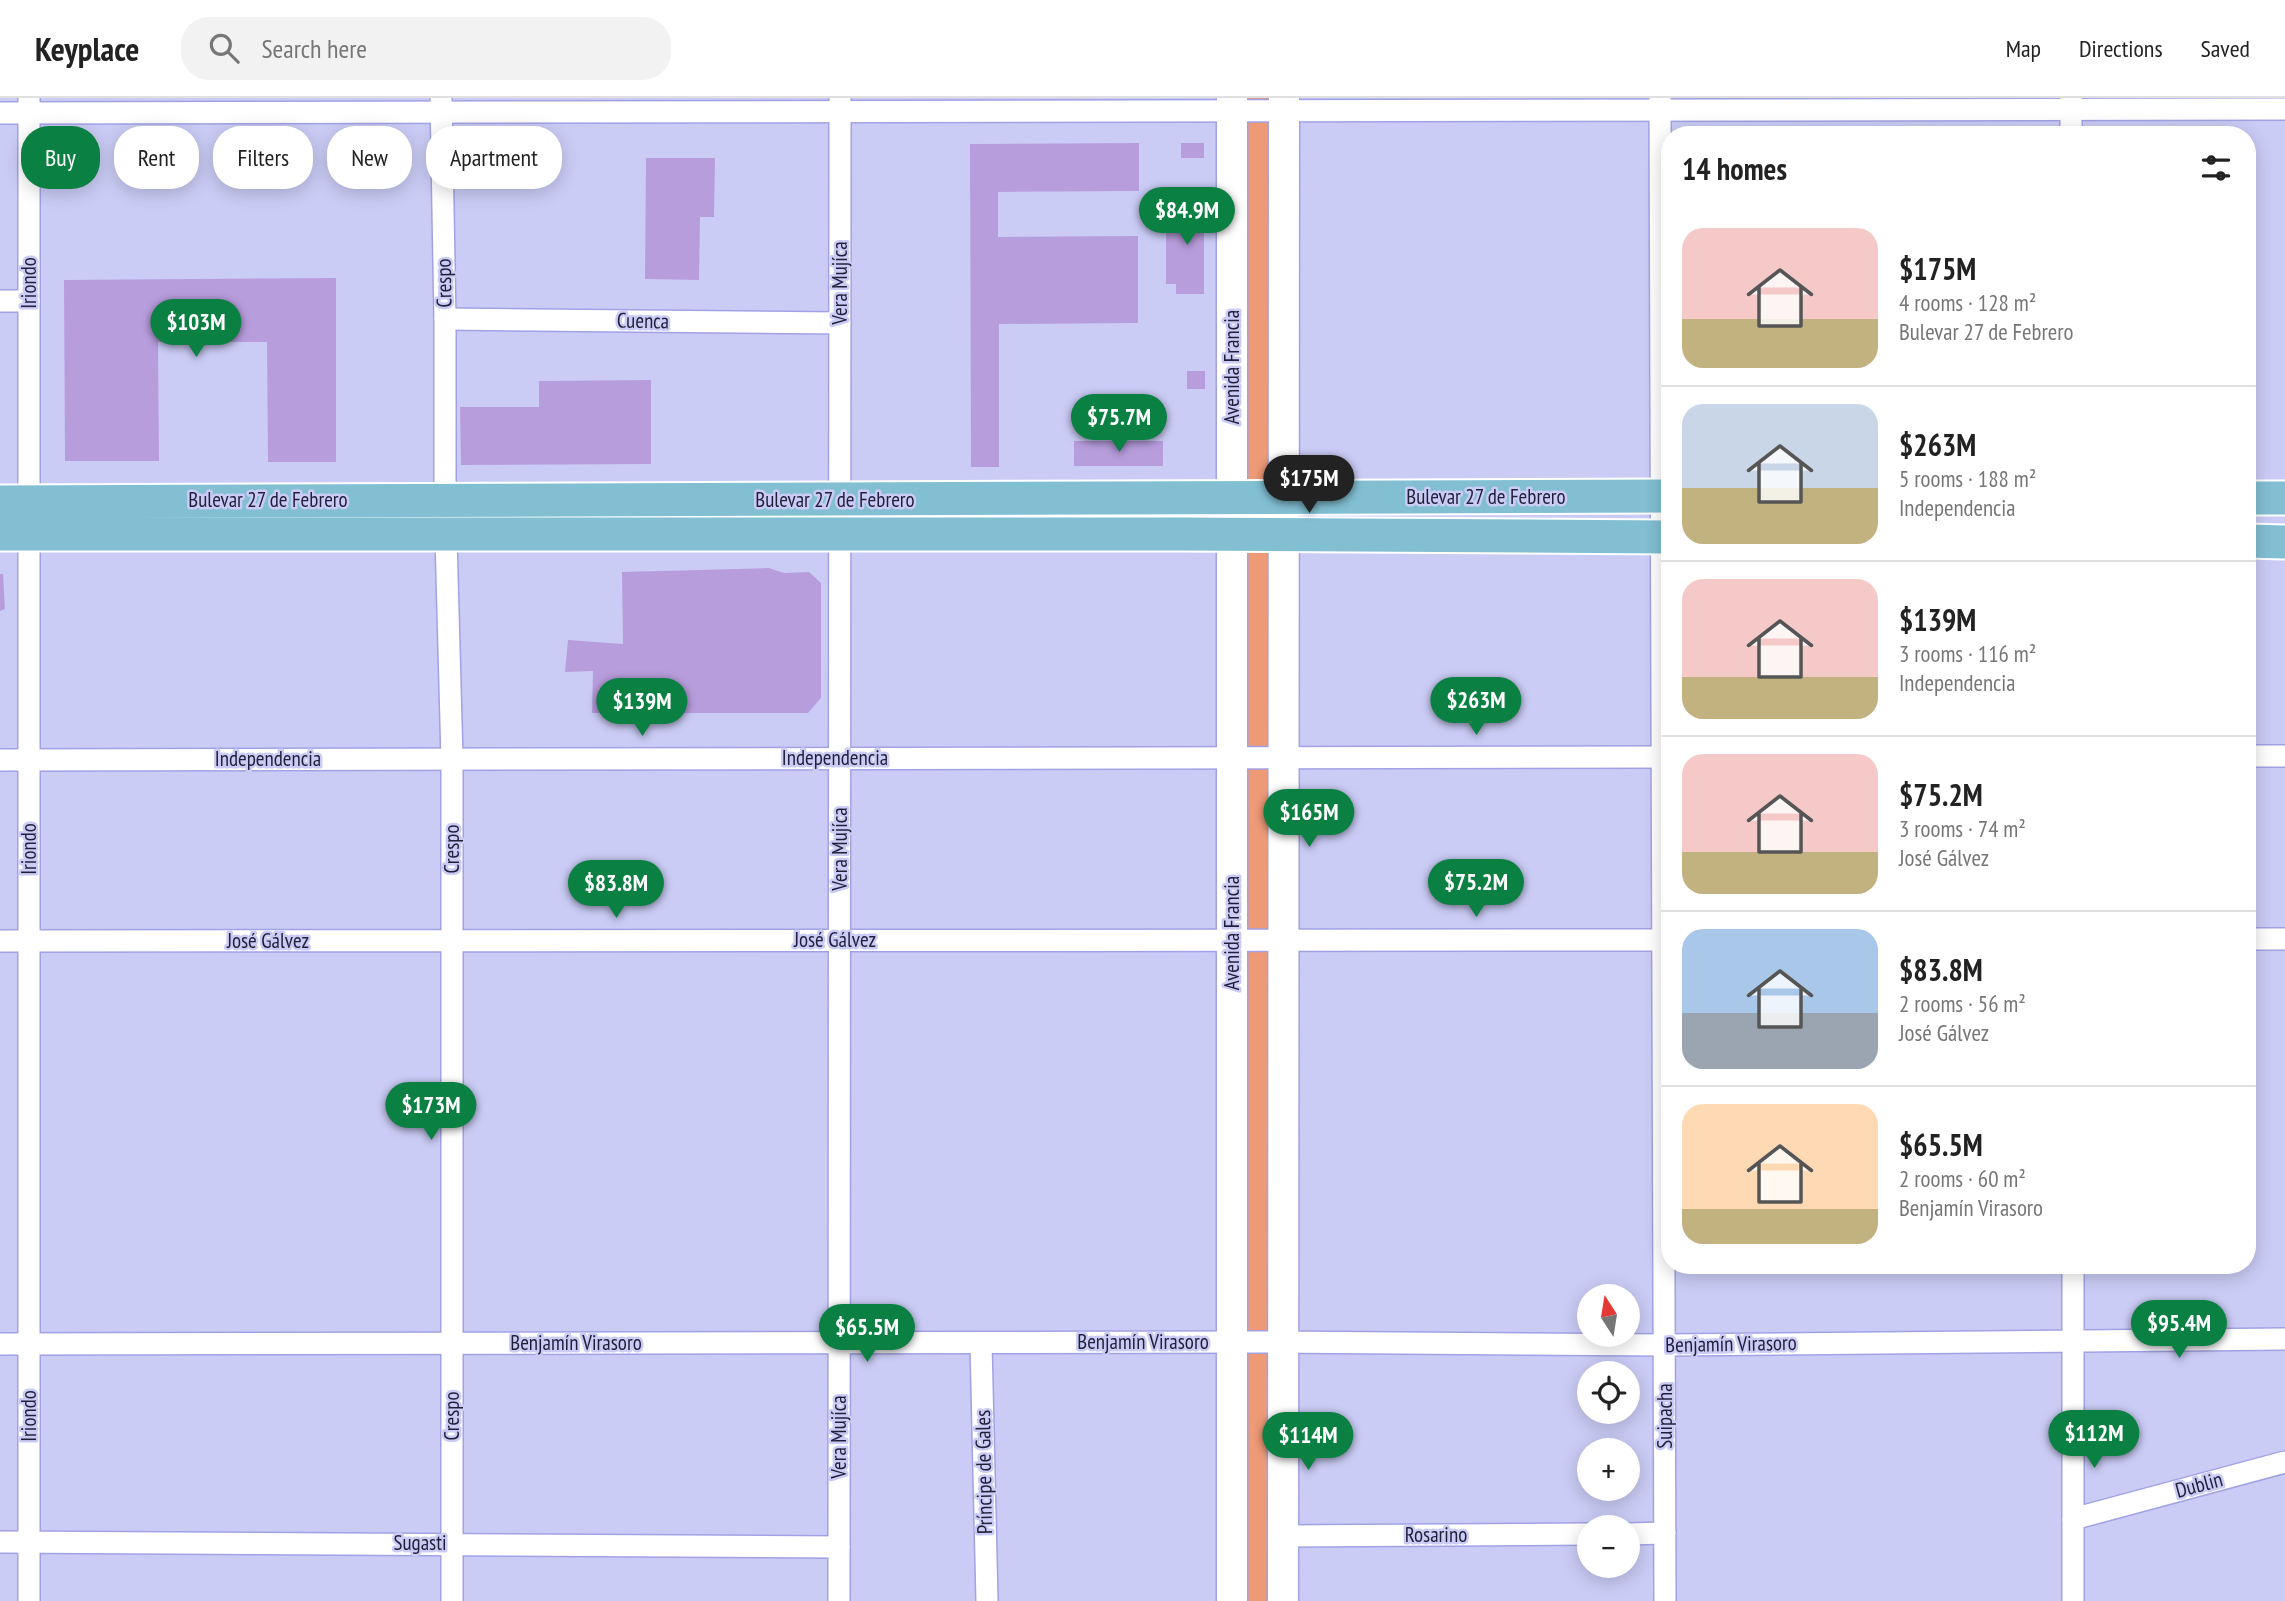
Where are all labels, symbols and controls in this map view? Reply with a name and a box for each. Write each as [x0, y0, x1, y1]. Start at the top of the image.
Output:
search box [181, 17, 671, 80]
text: Keyplace [35, 27, 139, 70]
icon: search [205, 29, 243, 67]
text: Search here [261, 32, 367, 65]
text: Map [2006, 33, 2041, 64]
text: Directions [2079, 33, 2163, 64]
text: Saved [2201, 33, 2250, 64]
chip: Buy [21, 126, 100, 189]
chip: Rent [114, 126, 199, 189]
chip: Filters [213, 126, 313, 189]
chip: New [327, 126, 412, 189]
chip: Apartment [426, 126, 562, 189]
text: 14 homes [1682, 149, 1787, 188]
icon: filters [2197, 149, 2235, 187]
pin: $84.9M [1130, 188, 1244, 247]
text: $84.9M [1155, 195, 1219, 224]
street label: Vera Mujíca [826, 241, 853, 326]
text: $175M [1899, 249, 1976, 288]
icon: home [1738, 256, 1822, 340]
street label: Iriondo [15, 257, 42, 309]
street label: Crespo [430, 258, 457, 308]
text: 4 rooms · 128 m² [1899, 288, 2036, 317]
pin: $103M [147, 300, 245, 359]
text: $103M [166, 307, 226, 336]
street label: Cuenca [617, 307, 669, 334]
street label: Avenida Francia [1218, 310, 1245, 424]
text: Bulevar 27 de Febrero [1899, 317, 2074, 346]
pin: $75.7M [1062, 394, 1176, 454]
text: $75.7M [1087, 402, 1151, 431]
text: $263M [1899, 425, 1976, 464]
icon: home [1738, 432, 1822, 516]
pin: $175M [1260, 456, 1358, 515]
text: $175M [1279, 463, 1339, 492]
text: 5 rooms · 188 m² [1899, 464, 2036, 493]
street label: Bulevar 27 de Febrero [1406, 483, 1566, 510]
street label: Bulevar 27 de Febrero [188, 486, 348, 513]
street label: Bulevar 27 de Febrero [755, 486, 915, 513]
text: Independencia [1899, 493, 2015, 522]
text: $139M [1899, 600, 1976, 639]
icon: home [1738, 607, 1822, 691]
text: 3 rooms · 116 m² [1899, 639, 2036, 668]
text: Independencia [1899, 668, 2015, 697]
pin: $139M [593, 678, 691, 738]
pin: $263M [1427, 678, 1525, 737]
text: $263M [1446, 685, 1506, 714]
text: $139M [612, 686, 672, 715]
street label: Independencia [782, 744, 888, 771]
street label: Independencia [215, 745, 321, 772]
text: $75.2M [1899, 775, 1983, 814]
icon: home [1738, 782, 1822, 866]
pin: $165M [1260, 790, 1358, 849]
text: $165M [1279, 797, 1339, 826]
street label: Vera Mujíca [826, 807, 853, 892]
text: 3 rooms · 74 m² [1899, 814, 2026, 843]
street label: Iriondo [15, 823, 42, 875]
street label: Crespo [438, 824, 465, 874]
text: José Gálvez [1899, 843, 1989, 872]
pin: $83.8M [559, 860, 673, 920]
pin: $75.2M [1419, 860, 1533, 919]
text: $75.2M [1444, 867, 1508, 896]
text: $83.8M [584, 868, 648, 897]
street label: Avenida Francia [1218, 876, 1245, 990]
street label: José Gálvez [793, 926, 876, 953]
street label: José Gálvez [226, 927, 309, 954]
text: $83.8M [1899, 950, 1983, 989]
icon: home [1738, 957, 1822, 1041]
text: 2 rooms · 56 m² [1899, 989, 2026, 1018]
text: José Gálvez [1899, 1018, 1989, 1047]
pin: $173M [382, 1082, 480, 1142]
text: $173M [401, 1090, 461, 1119]
text: $65.5M [1899, 1125, 1983, 1164]
icon: home [1738, 1132, 1822, 1216]
text: 2 rooms · 60 m² [1899, 1164, 2026, 1193]
text: Benjamín Virasoro [1899, 1193, 2043, 1222]
north arrow [1577, 1284, 1640, 1348]
map controls [1577, 1284, 1640, 1578]
pin: $95.4M [2122, 1300, 2236, 1360]
pin: $65.5M [810, 1304, 924, 1364]
text: $95.4M [2147, 1308, 2211, 1337]
text: $65.5M [835, 1312, 899, 1341]
street label: Benjamín Virasoro [1077, 1328, 1209, 1355]
street label: Benjamín Virasoro [510, 1329, 642, 1356]
street label: Benjamín Virasoro [1665, 1329, 1797, 1358]
button: locate [1577, 1361, 1640, 1424]
street label: Suipacha [1651, 1383, 1678, 1449]
street label: Iriondo [15, 1390, 42, 1442]
street label: Crespo [438, 1391, 465, 1441]
street label: Vera Mujíca [825, 1395, 852, 1480]
street label: Príncipe de Gales [969, 1410, 998, 1534]
pin: $112M [2045, 1410, 2143, 1470]
pin: $114M [1259, 1412, 1357, 1472]
text: $112M [2064, 1418, 2124, 1447]
text: $114M [1278, 1420, 1338, 1449]
button: + [1577, 1438, 1640, 1501]
street label: Dublin [2172, 1465, 2226, 1504]
button: − [1577, 1515, 1640, 1578]
street label: Rosarino [1405, 1521, 1467, 1548]
street label: Sugasti [393, 1529, 447, 1556]

